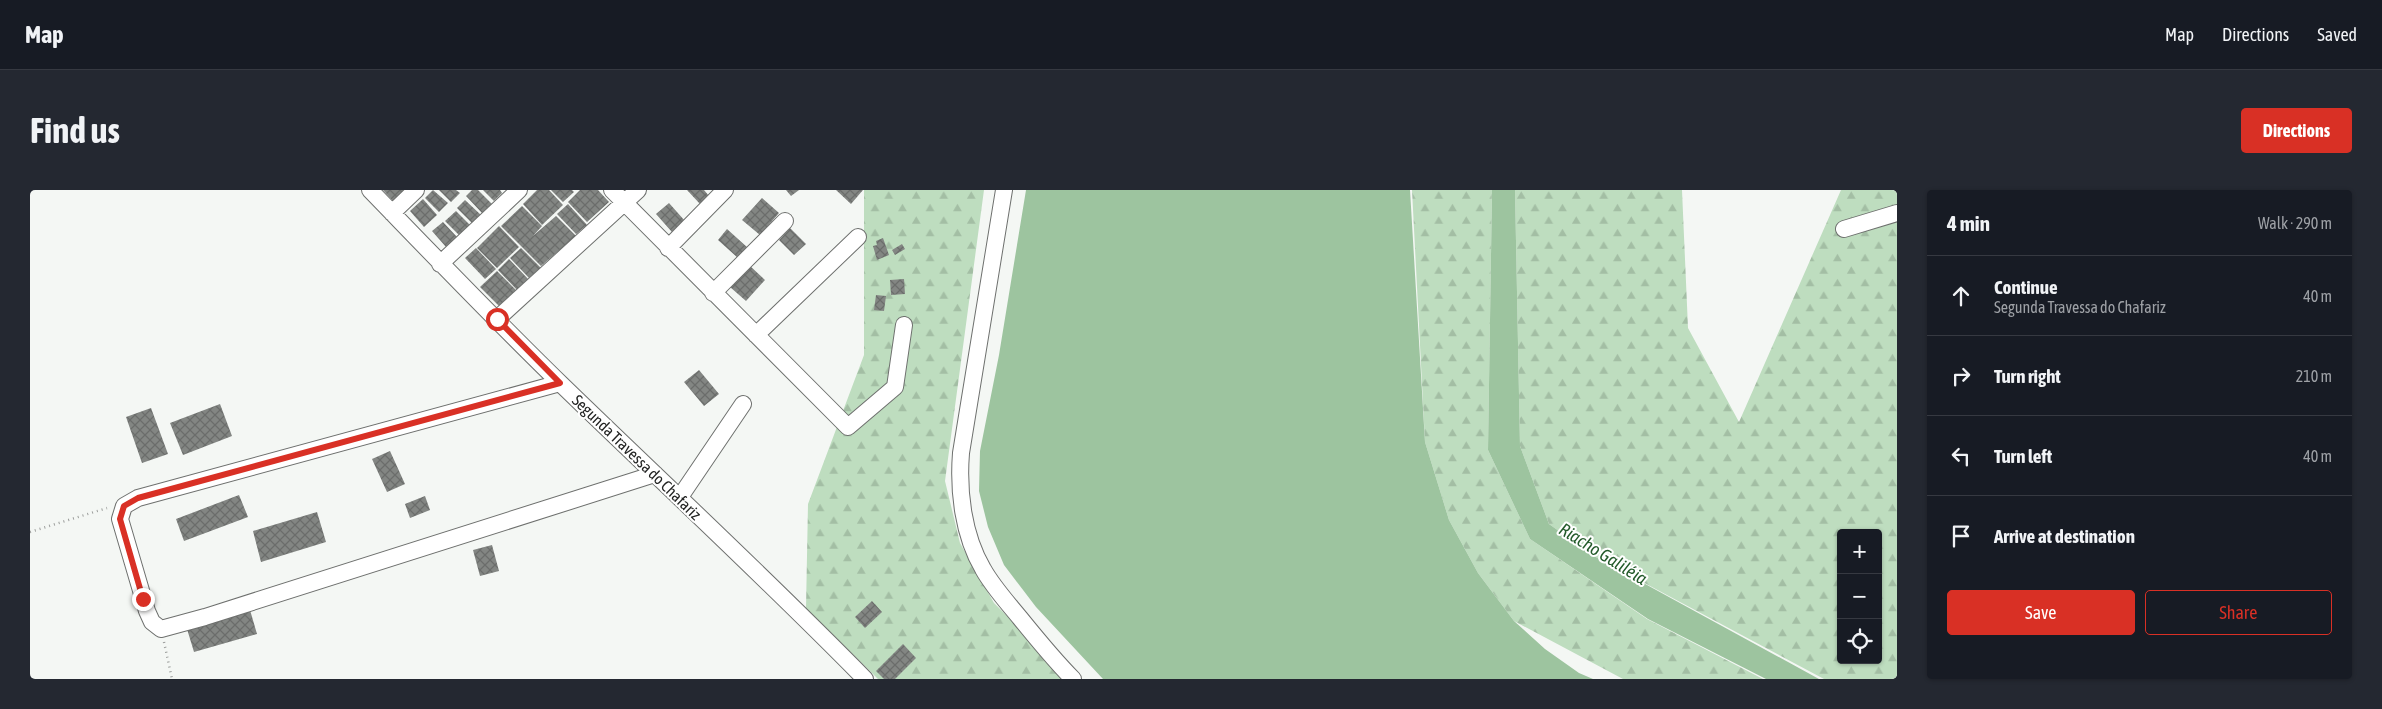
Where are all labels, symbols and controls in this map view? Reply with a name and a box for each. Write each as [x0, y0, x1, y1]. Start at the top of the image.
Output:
text: Map [25, 21, 64, 48]
text: Map [2165, 24, 2194, 45]
text: Directions [2222, 24, 2289, 45]
text: Saved [2317, 24, 2357, 45]
button: Directions [2241, 108, 2352, 153]
text: Find us [30, 110, 120, 150]
text: 4 min [1947, 211, 1990, 235]
text: Walk · 290 m [2258, 214, 2332, 232]
text: Continue [1994, 276, 2058, 298]
icon: ahead [1947, 282, 1975, 310]
text: 40 m [2303, 287, 2332, 305]
text: Segunda Travessa do Chafariz [1994, 298, 2166, 316]
route start [486, 308, 509, 331]
icon: right [1947, 362, 1975, 390]
text: Turn right [1994, 365, 2061, 387]
text: 210 m [2296, 367, 2332, 385]
street label: Segunda Travessa do Chafariz [568, 391, 705, 524]
icon: left [1947, 442, 1975, 470]
text: Turn left [1994, 445, 2052, 467]
text: 40 m [2303, 447, 2332, 465]
water label: Riacho Galiléia [1555, 518, 1652, 589]
icon: arrive [1947, 522, 1975, 550]
text: Arrive at destination [1994, 525, 2135, 547]
map controls [1837, 529, 1882, 664]
button: + [1837, 529, 1882, 574]
button: − [1837, 574, 1882, 619]
route end [132, 588, 155, 611]
button: Save [1947, 590, 2135, 635]
button: Share [2145, 590, 2332, 635]
button: locate [1837, 619, 1882, 664]

